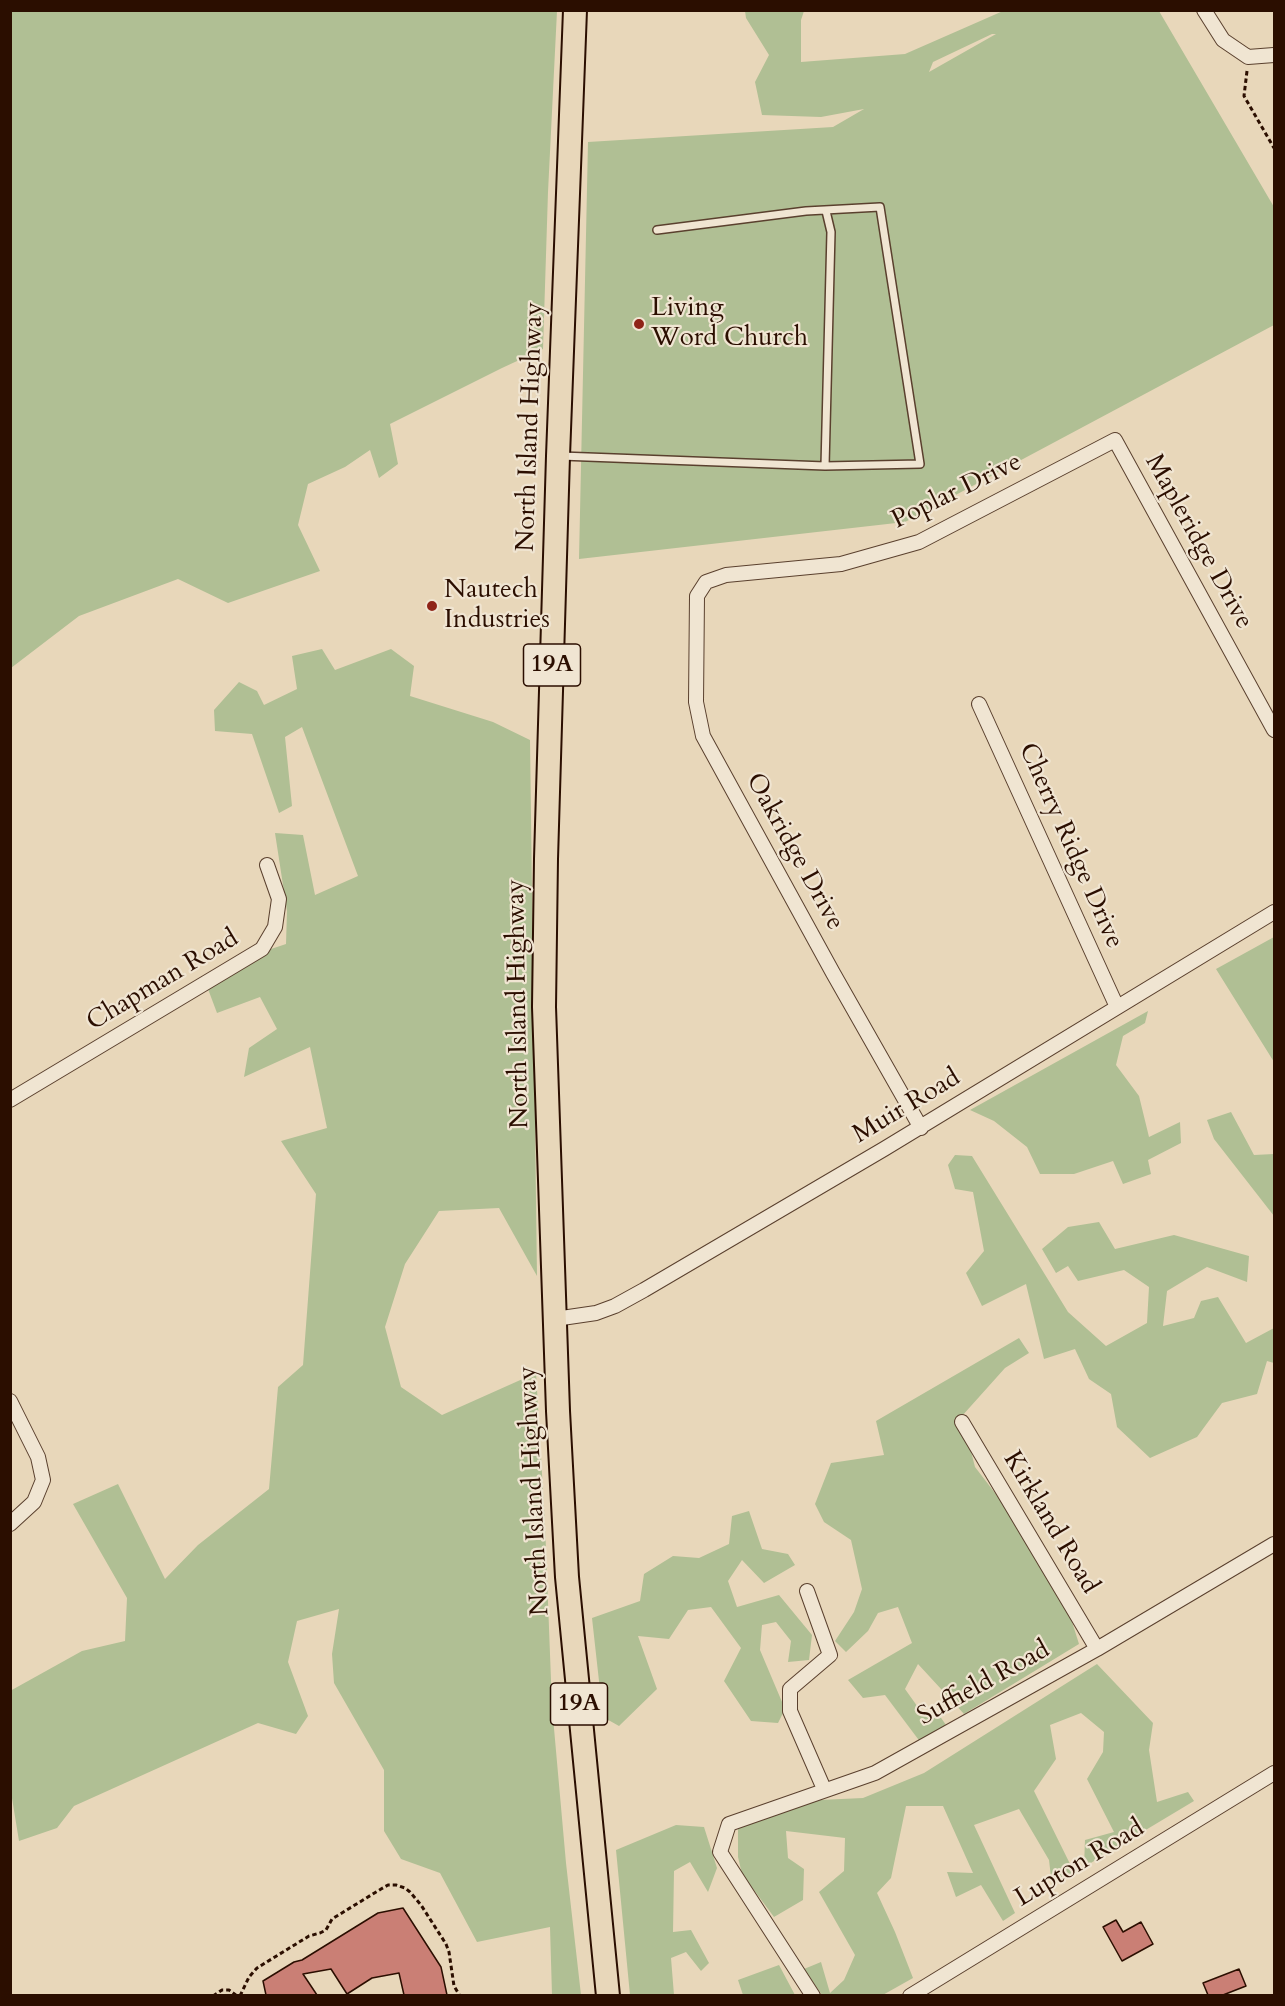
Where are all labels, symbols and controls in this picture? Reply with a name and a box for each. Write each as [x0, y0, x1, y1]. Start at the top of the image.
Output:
place label: Living Word Church [651, 293, 808, 354]
street label: North Island Highway [511, 302, 551, 552]
marker: Living Word Church [632, 317, 646, 331]
street label: Poplar Drive [887, 447, 1027, 537]
street label: Mapleridge Drive [1137, 449, 1259, 635]
place label: Nautech Industries [444, 575, 550, 636]
marker: Nautech Industries [425, 599, 439, 613]
road number: 19A [524, 644, 580, 686]
street label: Cherry Ridge Drive [1011, 739, 1129, 953]
street label: Oakridge Drive [738, 768, 850, 936]
street label: North Island Highway [501, 879, 537, 1129]
street label: Chapman Road [82, 924, 244, 1038]
street label: Muir Road [848, 1063, 966, 1151]
street label: North Island Highway [513, 1365, 557, 1617]
street label: Kirkland Road [995, 1446, 1105, 1600]
street label: Suffield Road [913, 1635, 1055, 1733]
road number: 19A [550, 1683, 608, 1725]
street label: Lupton Road [1010, 1813, 1150, 1915]

